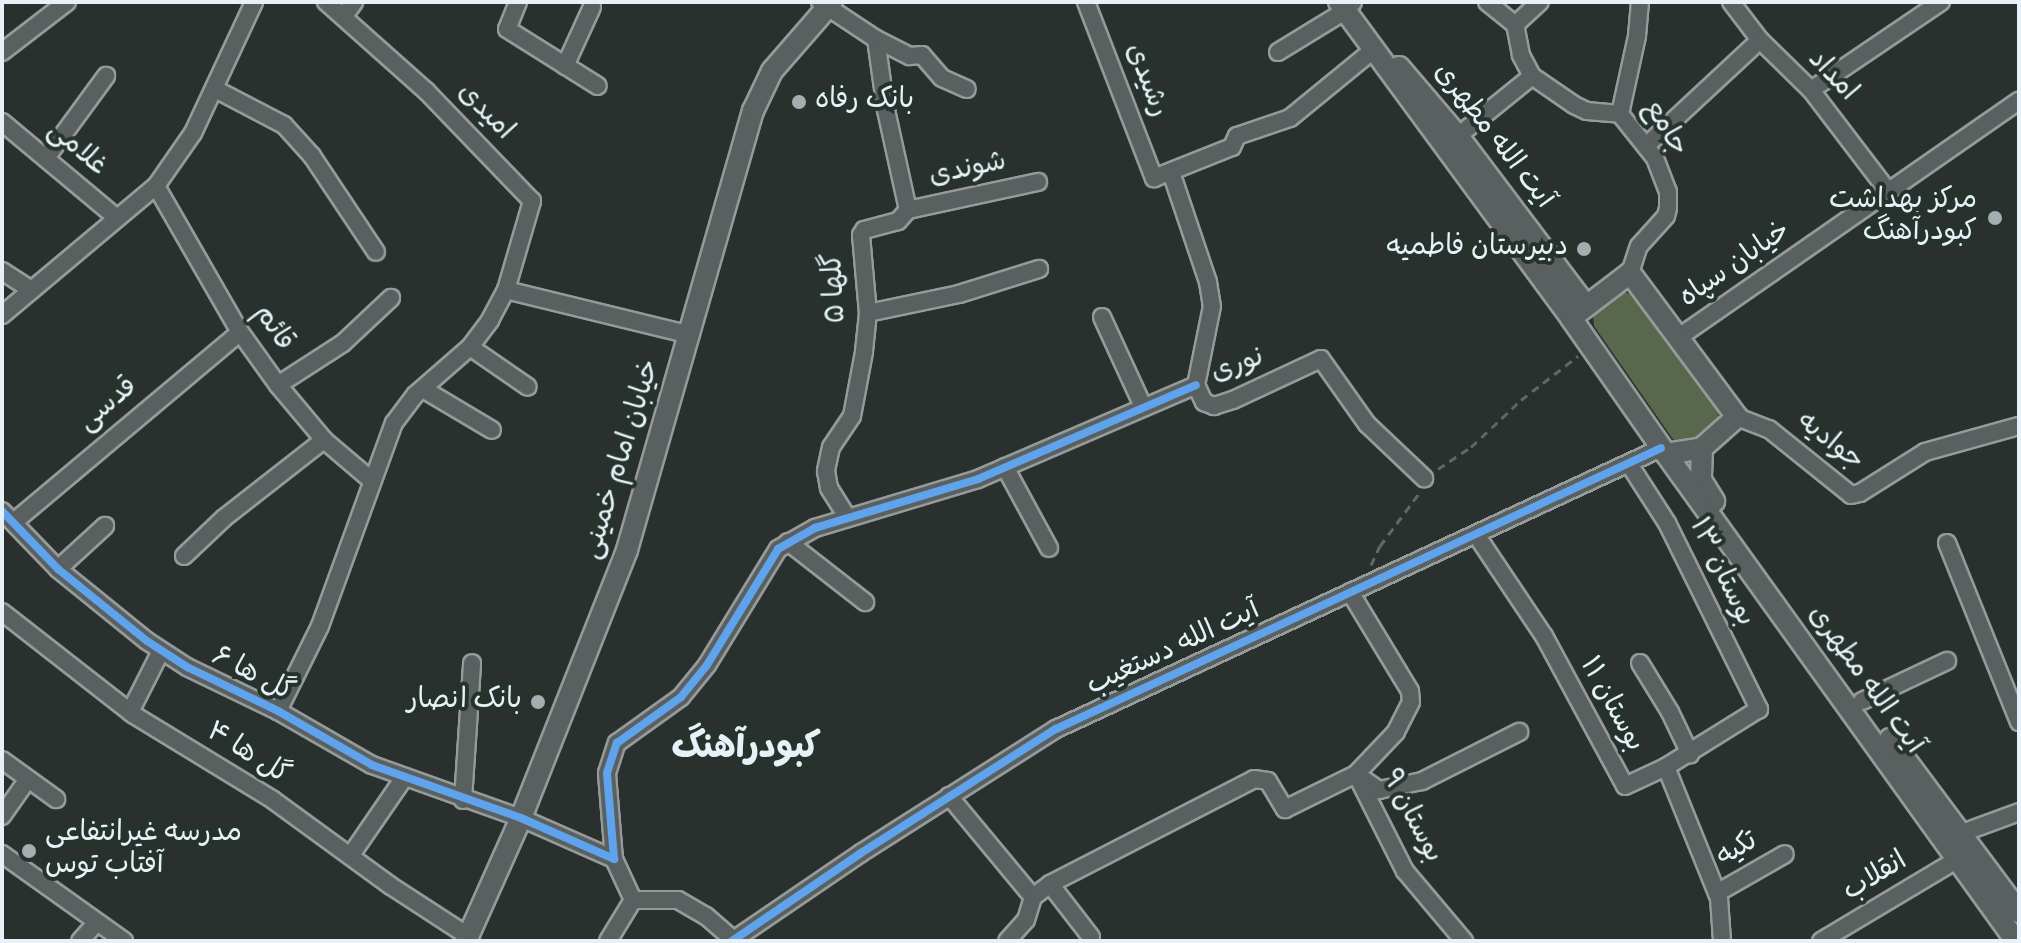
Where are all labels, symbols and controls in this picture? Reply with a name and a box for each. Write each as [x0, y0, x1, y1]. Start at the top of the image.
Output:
street label: رشیدی [1116, 39, 1174, 123]
street label: امداد [1799, 44, 1863, 110]
street label: آیت الله مطهری [1425, 57, 1559, 217]
street label: امیدی [449, 77, 519, 149]
place label: بانک رفاه [815, 85, 914, 119]
marker: بانک رفاه [790, 93, 808, 111]
street label: جامع [1634, 95, 1694, 163]
street label: غلامی [39, 115, 113, 185]
street label: شوندی [926, 146, 1010, 196]
place label: مرکز بهداشت کبودرآهنگ [1829, 185, 1977, 251]
marker: مرکز بهداشت کبودرآهنگ [1984, 207, 2006, 229]
street label: خیابان سپاه [1674, 216, 1798, 316]
place label: دبیرستان فاطمیه [1386, 232, 1568, 266]
marker: دبیرستان فاطمیه [1575, 240, 1593, 258]
street label: گلها ۵ [818, 252, 856, 324]
street label: قائم [244, 299, 300, 359]
street label: نوری [1207, 342, 1269, 392]
street label: خیابان امام خمینی [577, 356, 669, 564]
street label: قدسی [72, 371, 146, 441]
street label: جوادیه [1789, 406, 1869, 480]
street label: بوستان ۱۳ [1679, 513, 1761, 633]
street label: آیت الله دستغیب [1082, 595, 1266, 705]
street label: آیت الله مطهری [1799, 600, 1929, 762]
street label: گل ها ۶ [205, 641, 299, 711]
street label: بوستان ۱۱ [1570, 652, 1650, 758]
place label: بانک انصار [407, 685, 522, 719]
marker: بانک انصار [529, 693, 547, 711]
street label: گل ها ۴ [199, 716, 295, 794]
district label: کبودرآهنگ [671, 729, 821, 773]
street label: بوستان ۹ [1372, 765, 1448, 869]
place label: مدرسه غیرانتفاعی آفتاب توس [45, 818, 242, 884]
street label: تکیه [1712, 826, 1764, 876]
marker: مدرسه غیرانتفاعی آفتاب توس [20, 842, 38, 860]
street label: انقلاب [1838, 846, 1914, 910]

